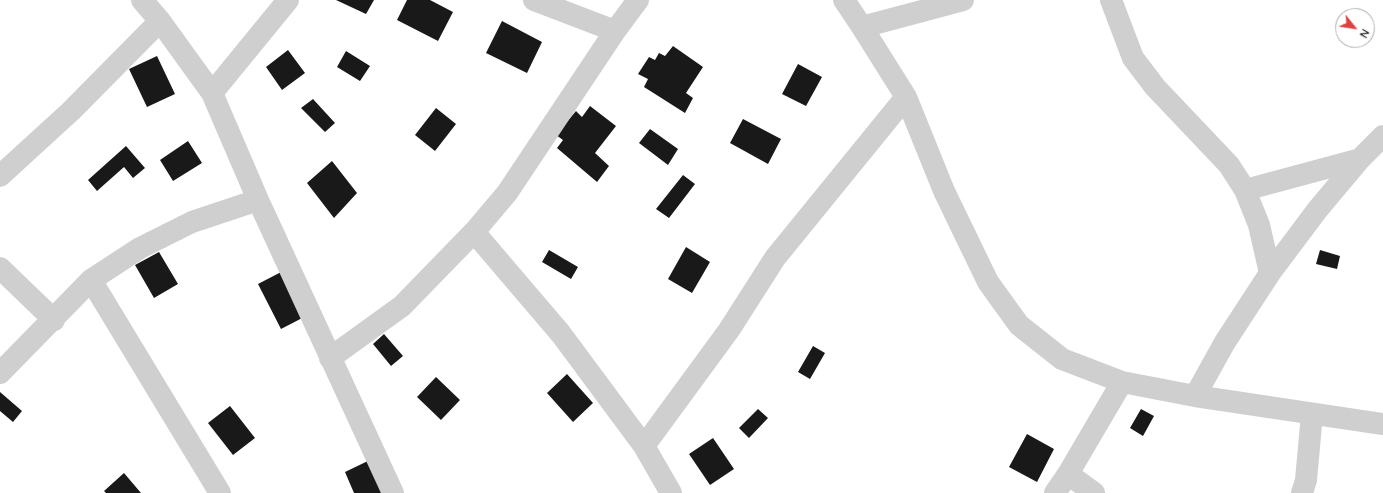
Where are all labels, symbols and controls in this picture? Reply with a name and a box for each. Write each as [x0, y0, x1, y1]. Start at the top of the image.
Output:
north arrow [1335, 8, 1375, 48]
text: N [1356, 26, 1373, 41]

